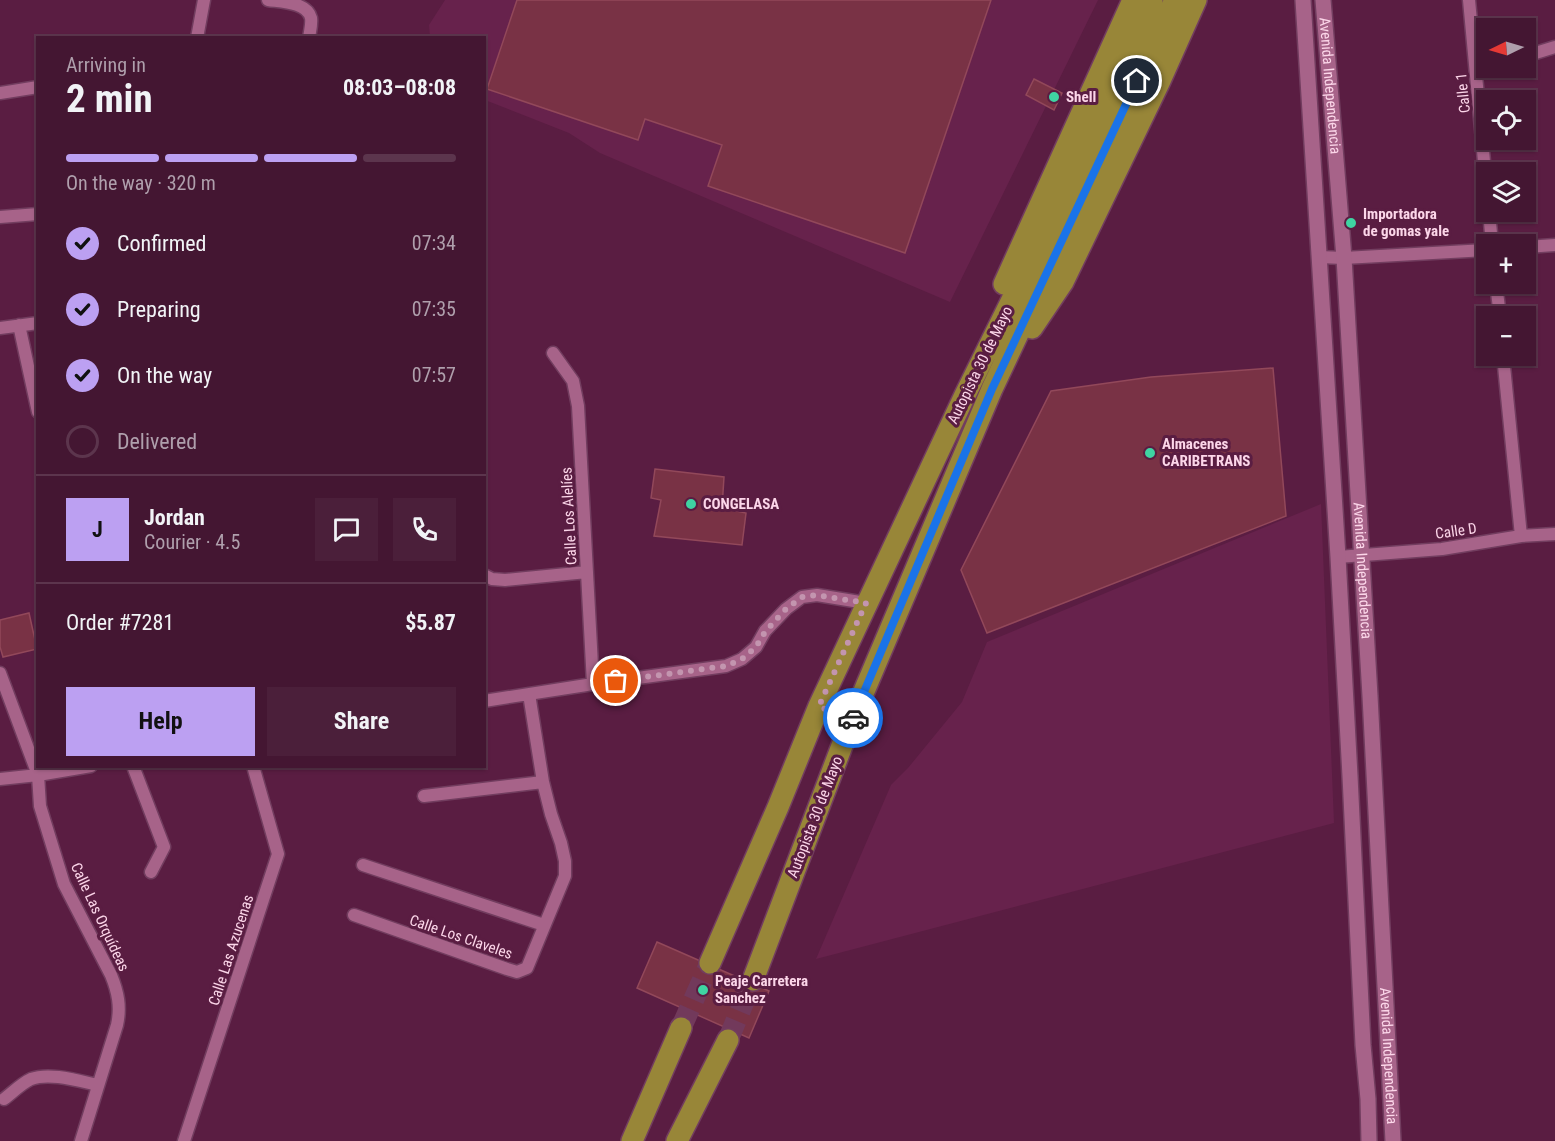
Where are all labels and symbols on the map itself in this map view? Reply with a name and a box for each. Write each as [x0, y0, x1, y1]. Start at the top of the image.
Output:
street label: Avenida Independencia [1315, 17, 1345, 155]
north arrow [1476, 18, 1536, 78]
pin [1111, 55, 1162, 106]
street label: Calle 1 [1452, 72, 1474, 114]
place label: Shell [1066, 88, 1096, 106]
marker: Shell [1047, 90, 1061, 104]
place label: Importadora de gomas yale [1363, 205, 1449, 240]
marker: Importadora de gomas yale [1344, 216, 1358, 230]
street label: Autopista 30 de Mayo [944, 303, 1016, 427]
place label: Almacenes CARIBETRANS [1162, 435, 1250, 470]
marker: Almacenes CARIBETRANS [1143, 446, 1157, 460]
street label: Calle Los Alelíes [557, 466, 581, 565]
place label: CONGELASA [703, 495, 779, 513]
marker: CONGELASA [684, 497, 698, 511]
street label: Avenida Independencia [1350, 502, 1376, 640]
street label: Calle D [1434, 519, 1478, 543]
pin [590, 655, 641, 706]
courier [823, 688, 883, 748]
street label: Autopista 30 de Mayo [784, 754, 846, 880]
street label: Calle Las Orquídeas [67, 860, 133, 974]
street label: Calle Las Azucenas [205, 892, 257, 1008]
street label: Calle Los Claveles [407, 911, 515, 963]
place label: Peaje Carretera Sanchez [715, 972, 808, 1007]
marker: Peaje Carretera Sanchez [696, 983, 710, 997]
street label: Avenida Independencia [1376, 987, 1401, 1125]

